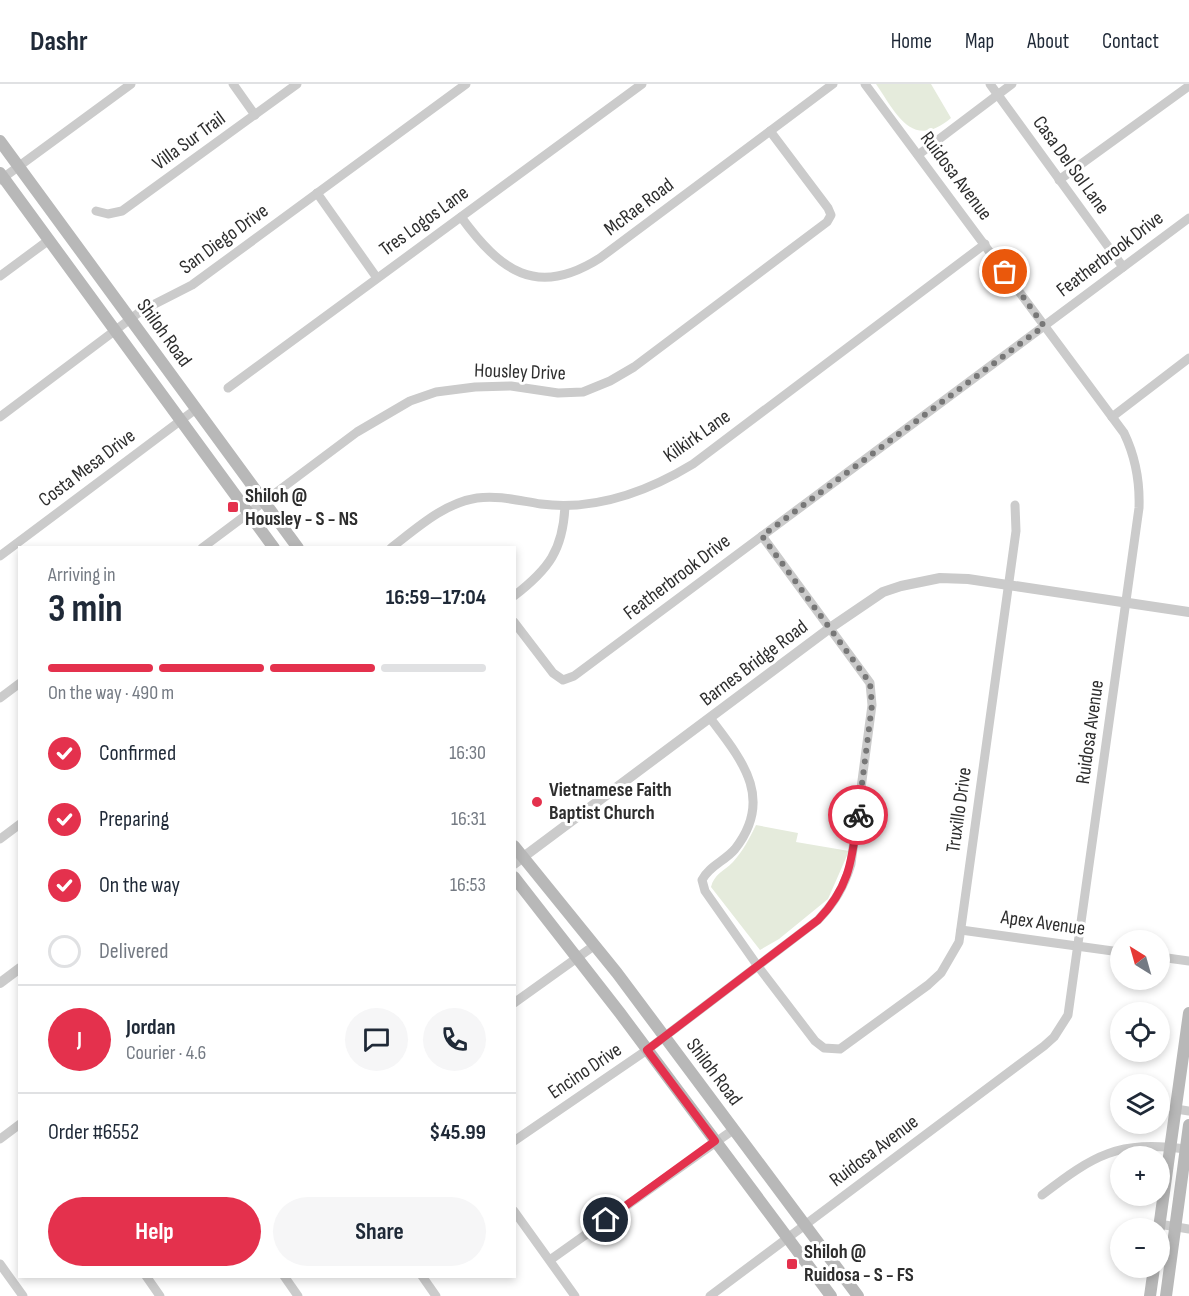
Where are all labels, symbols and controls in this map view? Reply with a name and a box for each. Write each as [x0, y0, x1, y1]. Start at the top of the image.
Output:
text: Dashr [30, 25, 88, 58]
text: Home [891, 29, 932, 54]
text: Map [965, 29, 994, 54]
text: About [1027, 29, 1069, 54]
text: Contact [1102, 29, 1159, 54]
street label: Villa Sur Trail [148, 107, 230, 175]
street label: Casa Del Sol Lane [1027, 111, 1115, 219]
street label: Ruidosa Avenue [915, 127, 997, 225]
street label: McRae Road [599, 173, 679, 241]
street label: Tres Logos Lane [375, 181, 473, 261]
street label: San Diego Drive [175, 199, 273, 279]
street label: Featherbrook Drive [1052, 206, 1168, 302]
pin [979, 246, 1030, 297]
icon: bag [988, 255, 1021, 288]
street label: Shiloh Road [131, 294, 197, 372]
street label: Housley Drive [474, 358, 566, 386]
street label: Kilkirk Lane [659, 404, 735, 468]
street label: Costa Mesa Drive [34, 424, 140, 512]
place label: Shiloh @ Housley - S - NS [245, 484, 358, 531]
marker: Shiloh @ Housley - S - NS [226, 500, 240, 514]
street label: Featherbrook Drive [619, 529, 735, 625]
text: Arriving in [48, 563, 116, 587]
text: 16:59–17:04 [386, 584, 486, 611]
text: 3 min [48, 586, 123, 633]
street label: Barnes Bridge Road [695, 615, 813, 711]
street label: Ruidosa Avenue [1071, 678, 1109, 786]
text: On the way · 490 m [48, 681, 174, 705]
icon: check [48, 737, 81, 770]
text: Confirmed [99, 740, 176, 767]
text: 16:30 [449, 741, 486, 765]
street label: Truxillo Drive [941, 766, 977, 854]
place label: Vietnamese Faith Baptist Church [549, 778, 672, 825]
courier [828, 785, 888, 845]
marker: Vietnamese Faith Baptist Church [530, 795, 544, 809]
icon: bike [842, 799, 875, 832]
icon: check [48, 803, 81, 836]
text: Preparing [99, 806, 169, 833]
text: 16:31 [451, 807, 486, 831]
icon: check [48, 869, 81, 902]
text: On the way [99, 872, 180, 899]
text: 16:53 [450, 873, 486, 897]
street label: Apex Avenue [998, 905, 1087, 941]
north arrow [1110, 930, 1170, 990]
map controls [1110, 930, 1170, 1278]
text: Delivered [99, 938, 168, 965]
button: locate [1110, 1002, 1170, 1062]
button: chat [345, 1008, 408, 1071]
button: phone [423, 1008, 486, 1071]
text: Jordan [126, 1014, 175, 1041]
text: J [77, 1026, 82, 1053]
street label: Shiloh Road [681, 1034, 747, 1110]
street label: Encino Drive [544, 1038, 626, 1104]
text: Courier · 4.6 [126, 1041, 206, 1065]
button: layers [1110, 1074, 1170, 1134]
street label: Ruidosa Avenue [825, 1110, 923, 1192]
text: Order #6552 [48, 1119, 139, 1146]
text: $45.99 [429, 1119, 486, 1146]
button: + [1110, 1146, 1170, 1206]
pin [580, 1194, 631, 1245]
button: Help [48, 1197, 261, 1266]
button: Share [273, 1197, 486, 1266]
icon: home [589, 1203, 622, 1236]
button: − [1110, 1218, 1170, 1278]
place label: Shiloh @ Ruidosa - S - FS [804, 1240, 914, 1287]
marker: Shiloh @ Ruidosa - S - FS [785, 1257, 799, 1271]

